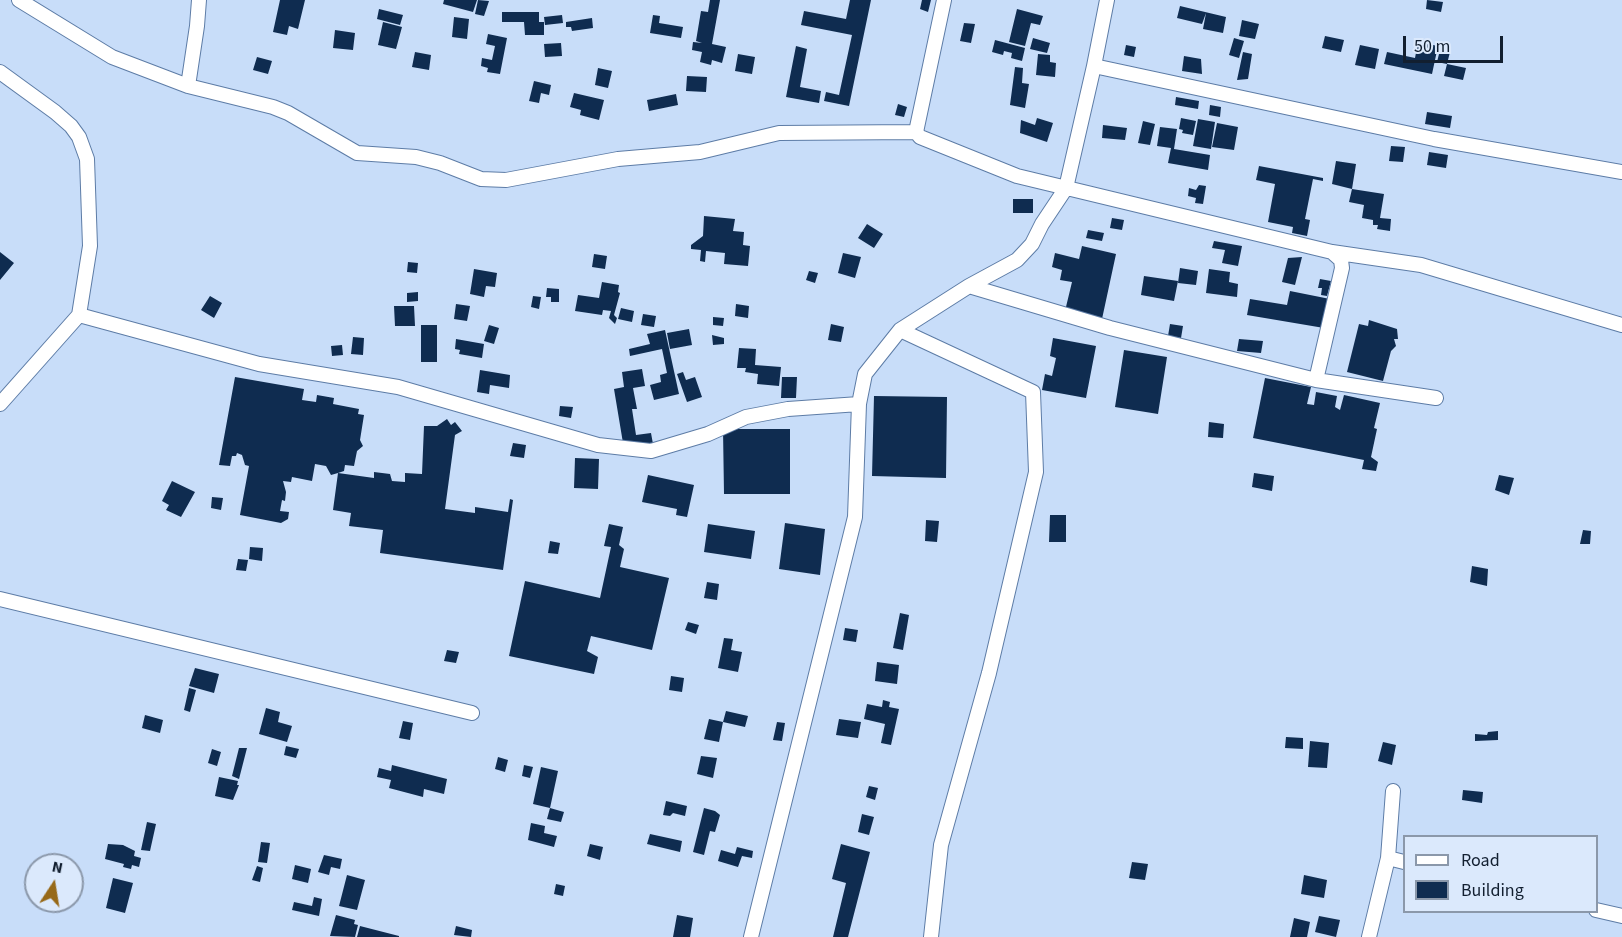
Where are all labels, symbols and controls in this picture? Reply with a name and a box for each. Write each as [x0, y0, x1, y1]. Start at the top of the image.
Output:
scale bar [1406, 24, 1506, 62]
text: 50 m [1414, 34, 1450, 59]
legend [1403, 835, 1598, 913]
text: Road [1461, 848, 1500, 873]
north arrow [24, 853, 84, 913]
text: N [50, 855, 65, 879]
text: Building [1461, 878, 1524, 903]

